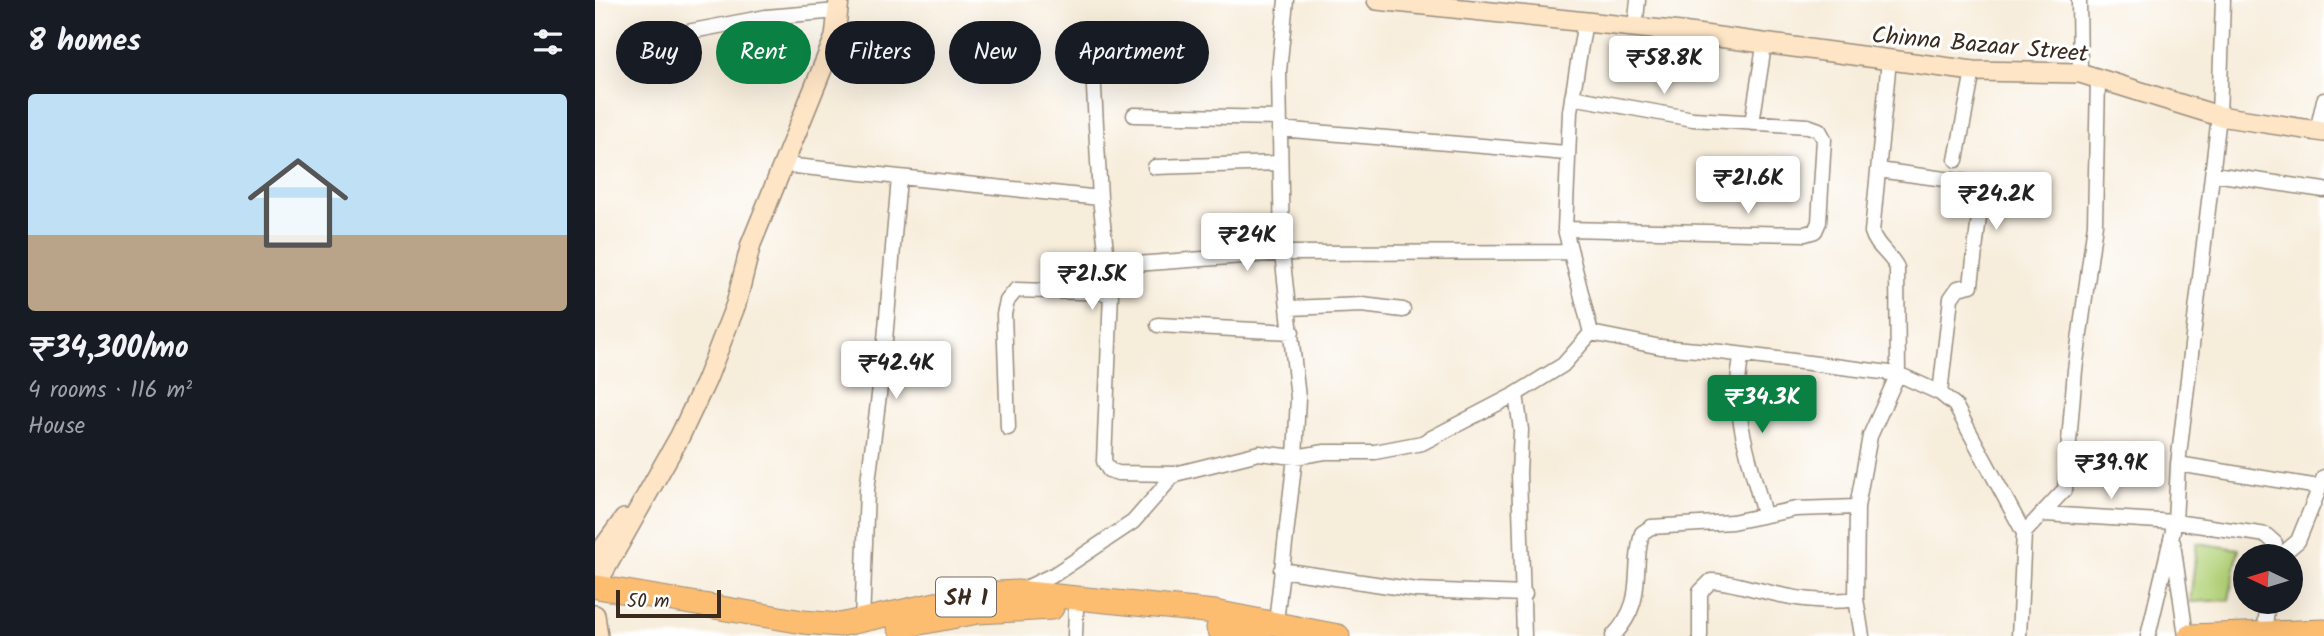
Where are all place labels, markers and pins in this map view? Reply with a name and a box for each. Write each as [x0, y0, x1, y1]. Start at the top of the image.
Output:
pin: ₹58.8K [1607, 36, 1721, 96]
pin: ₹21.6K [1691, 156, 1805, 216]
pin: ₹24.2K [1939, 173, 2053, 232]
pin: ₹24K [1206, 214, 1288, 273]
pin: ₹21.5K [1035, 252, 1149, 312]
pin: ₹42.4K [839, 342, 953, 401]
pin: ₹34.3K [1705, 376, 1819, 435]
pin: ₹39.9K [2054, 442, 2168, 501]

